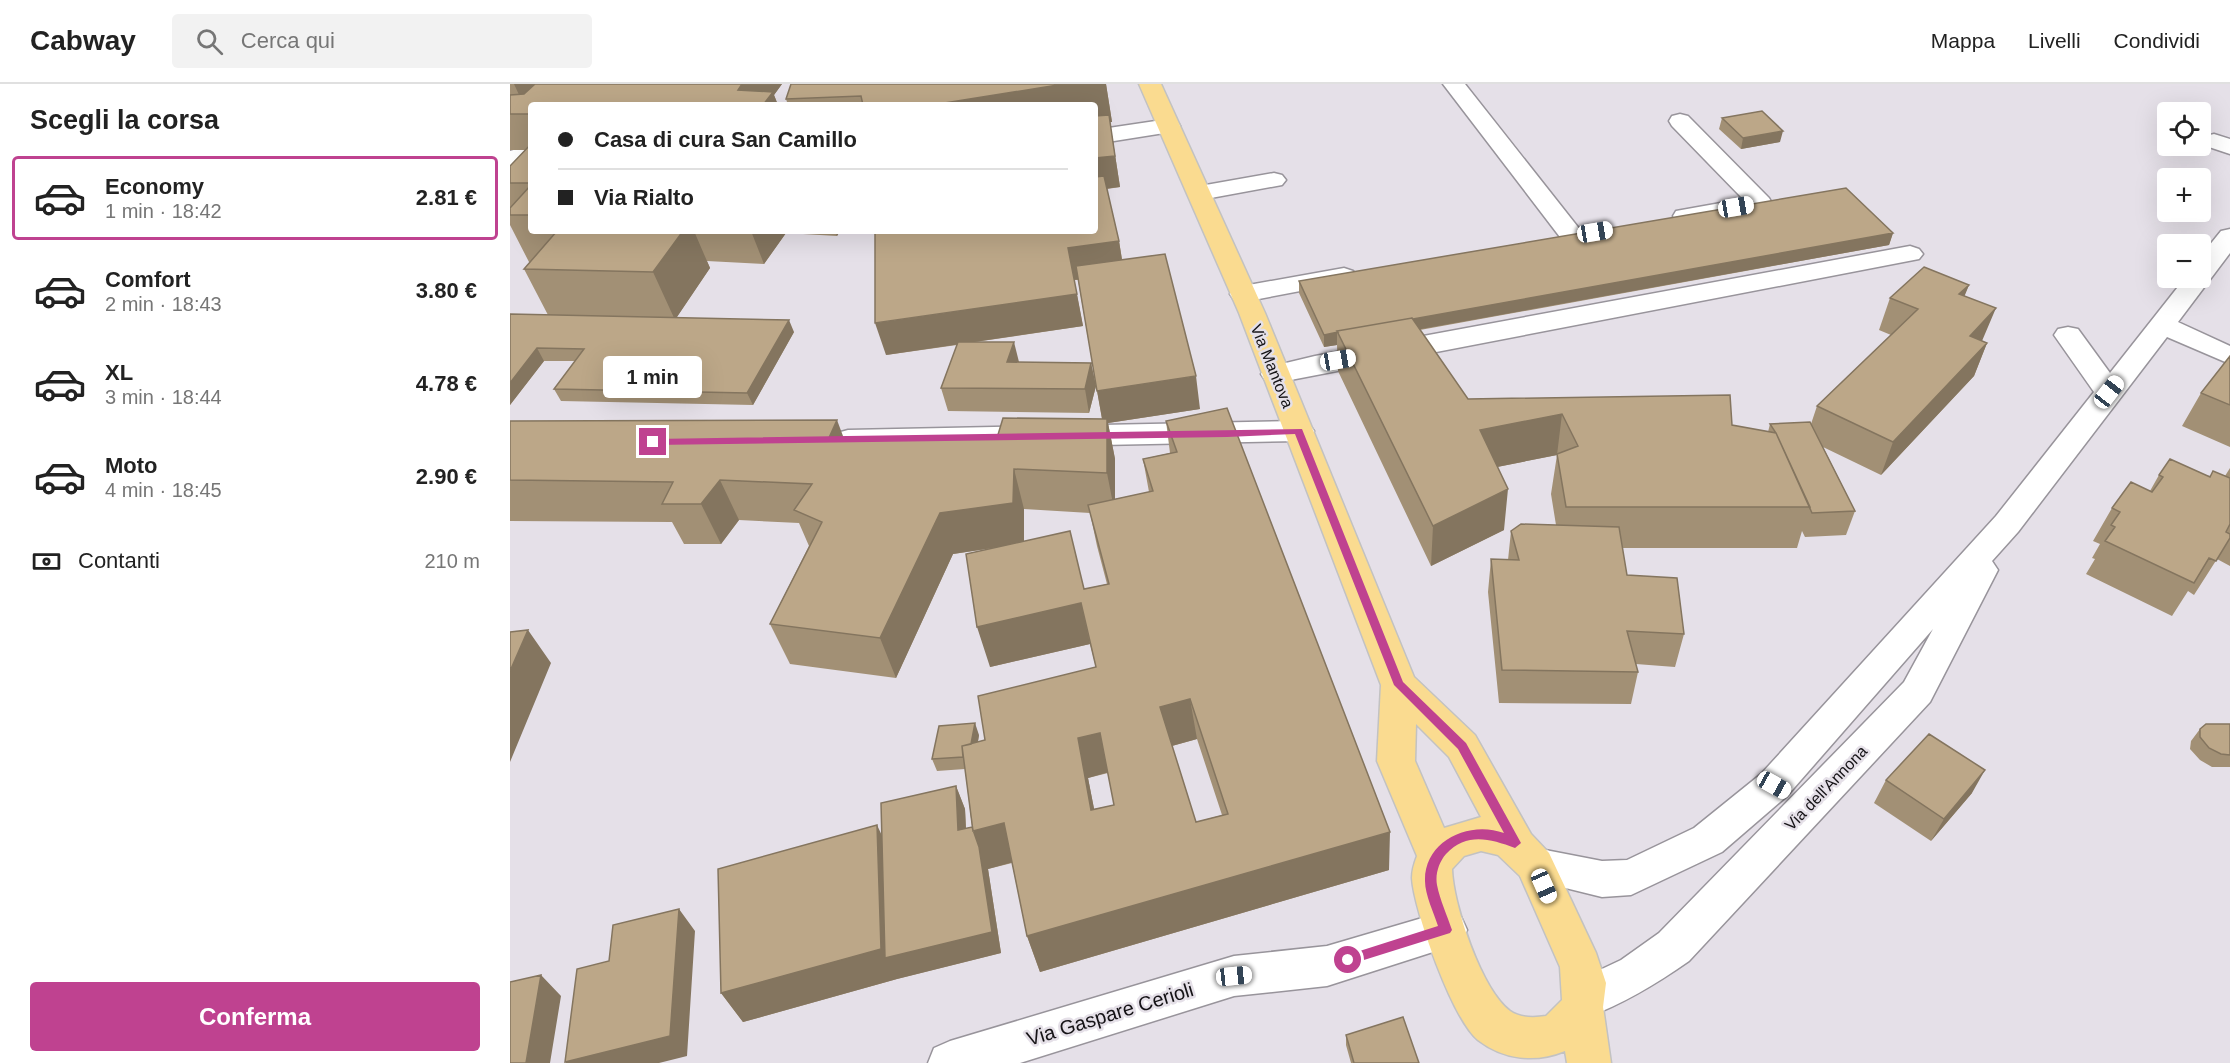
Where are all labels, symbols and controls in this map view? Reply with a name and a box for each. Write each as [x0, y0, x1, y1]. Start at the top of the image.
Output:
search box [172, 14, 592, 68]
text: Cabway [30, 25, 136, 56]
icon: search [193, 25, 226, 58]
text: Cerca qui [241, 28, 335, 53]
text: Mappa [1931, 29, 1995, 52]
text: Livelli [2028, 29, 2081, 52]
text: Condividi [2114, 29, 2200, 52]
map controls [2157, 102, 2211, 288]
button: locate [2157, 102, 2211, 156]
text: Scegli la corsa [30, 105, 219, 135]
text: Casa di cura San Camillo [594, 127, 857, 152]
button: + [2157, 168, 2211, 222]
icon: car [33, 171, 87, 225]
text: Economy [105, 174, 204, 199]
text: 2.81 € [416, 185, 477, 210]
text: Via Rialto [594, 185, 694, 210]
car [1717, 195, 1755, 219]
text: 1 min · 18:42 [105, 200, 222, 222]
car [1576, 220, 1614, 244]
button: − [2157, 234, 2211, 288]
icon: car [33, 264, 87, 318]
text: Comfort [105, 267, 191, 292]
text: 3.80 € [416, 278, 477, 303]
text: 2 min · 18:43 [105, 293, 222, 315]
street label: Via Mantova [1248, 322, 1297, 410]
car [1319, 348, 1357, 372]
callout: 1 min [604, 355, 702, 397]
icon: car [33, 357, 87, 411]
text: XL [105, 360, 133, 385]
text: 1 min [626, 366, 679, 388]
text: 4.78 € [416, 371, 477, 396]
car [2091, 372, 2127, 412]
text: 3 min · 18:44 [105, 386, 222, 408]
route end [639, 428, 666, 455]
icon: car [33, 450, 87, 504]
text: Moto [105, 453, 158, 478]
text: 2.90 € [416, 464, 477, 489]
text: 4 min · 18:45 [105, 479, 222, 501]
icon: cash [30, 545, 63, 578]
text: Contanti [78, 548, 160, 573]
text: 210 m [424, 550, 480, 572]
street label: Via dell'Annona [1782, 742, 1871, 834]
car [1754, 768, 1794, 802]
car [1528, 866, 1560, 906]
route start [1334, 946, 1361, 973]
car [1215, 965, 1253, 987]
street label: Via Gaspare Cerioli [1024, 978, 1196, 1050]
button: Conferma [30, 982, 480, 1051]

